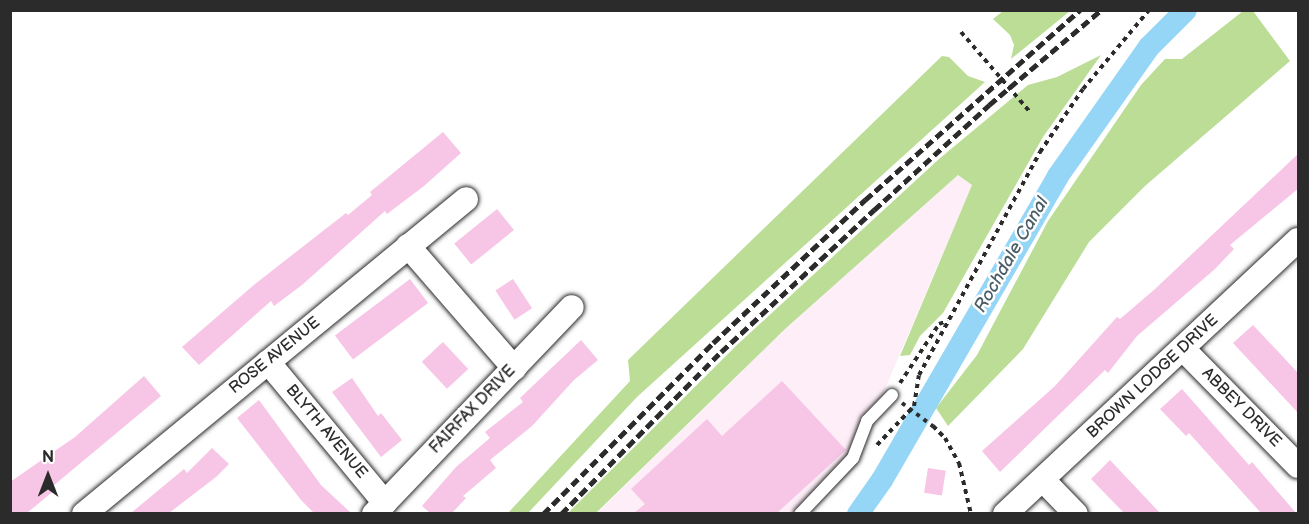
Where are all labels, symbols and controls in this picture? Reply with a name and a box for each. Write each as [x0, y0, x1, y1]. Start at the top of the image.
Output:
water label: Rochdale Canal [970, 193, 1054, 317]
street label: BROWN LODGE DRIVE [1083, 311, 1223, 443]
street label: ROSE AVENUE [226, 314, 324, 398]
street label: FAIRFAX DRIVE [426, 362, 520, 458]
street label: ABBEY DRIVE [1197, 364, 1285, 452]
street label: BLYTH AVENUE [281, 381, 371, 483]
north arrow [18, 446, 78, 506]
text: N [42, 448, 54, 467]

